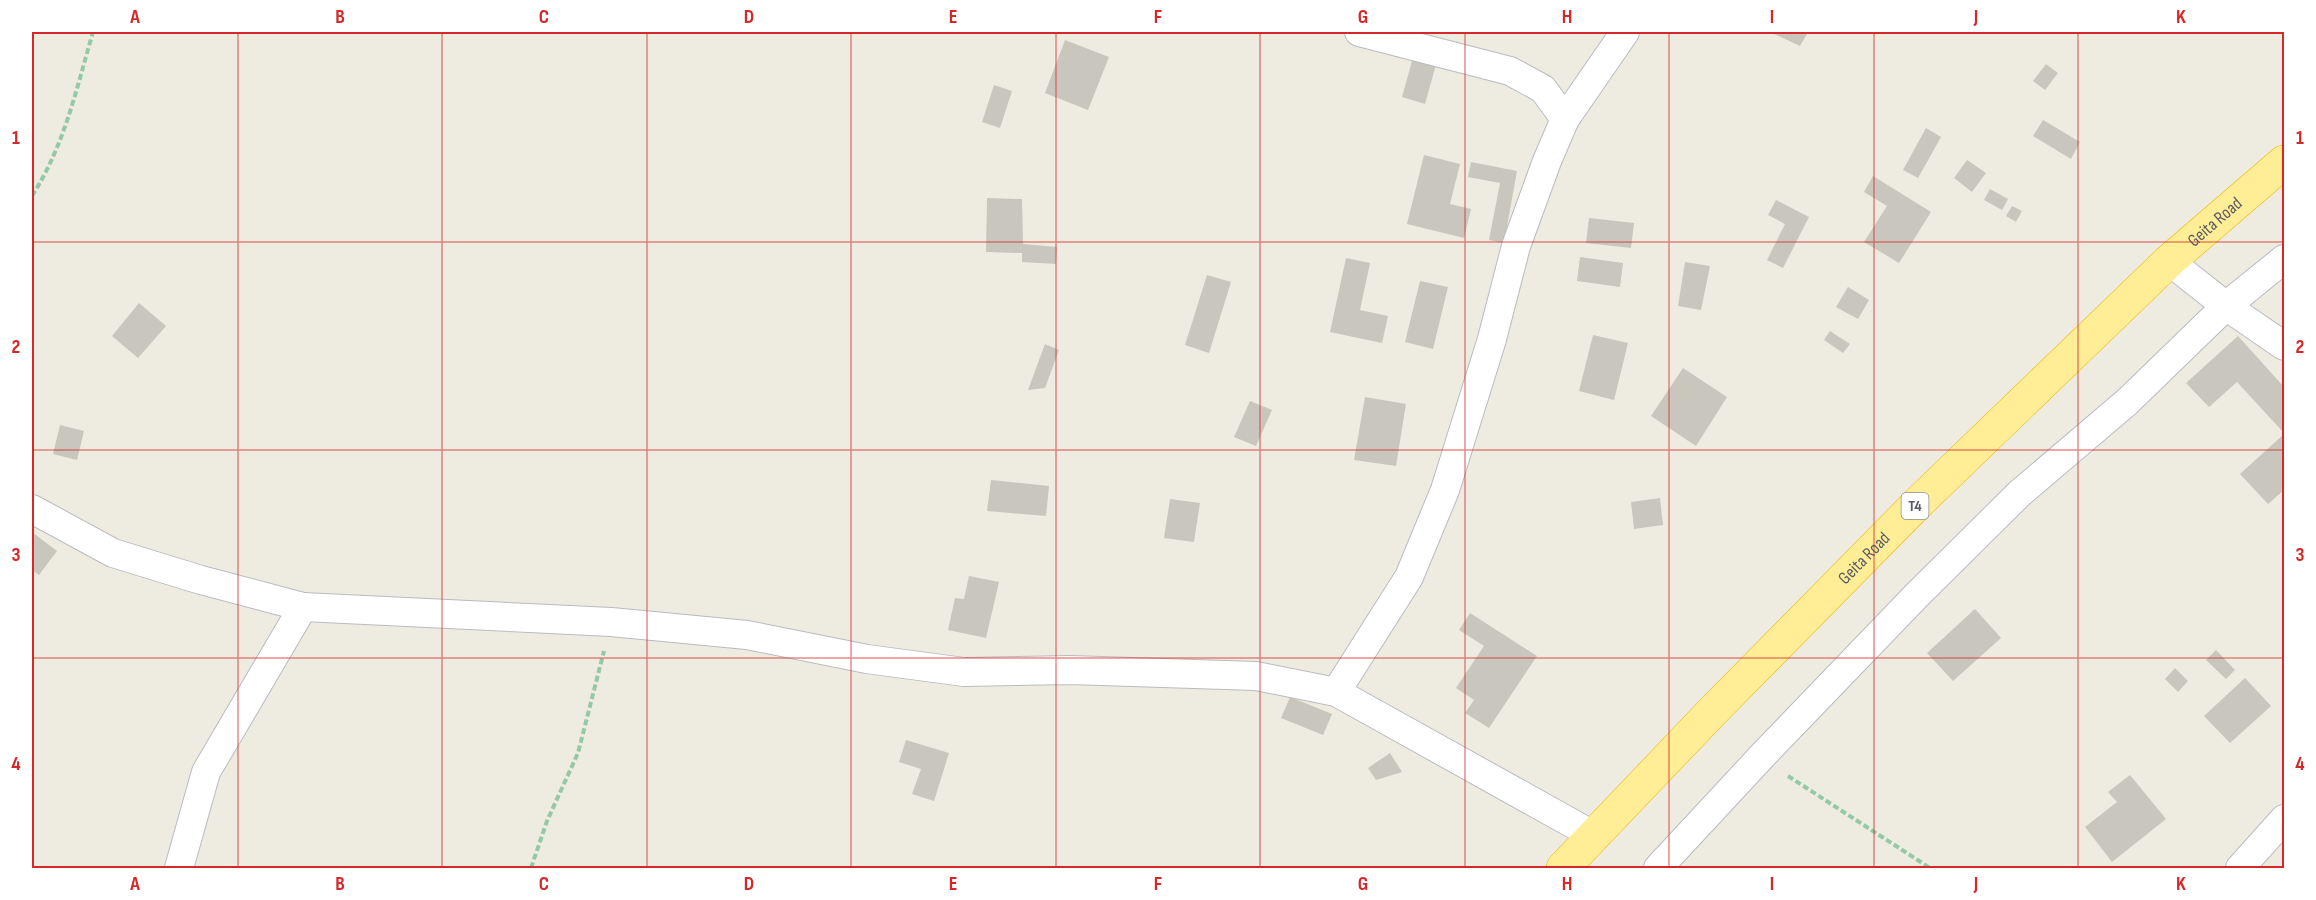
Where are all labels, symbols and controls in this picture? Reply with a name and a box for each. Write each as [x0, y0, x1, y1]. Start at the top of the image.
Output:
text: A [129, 5, 140, 29]
text: B [335, 5, 345, 29]
text: C [539, 5, 549, 29]
text: D [744, 5, 754, 29]
text: E [949, 5, 957, 29]
text: F [1154, 5, 1162, 29]
text: G [1358, 5, 1368, 29]
text: H [1562, 5, 1572, 29]
text: I [1770, 5, 1774, 29]
text: J [1973, 5, 1978, 29]
text: K [2176, 5, 2186, 29]
text: 1 [12, 126, 20, 150]
text: 1 [2296, 126, 2304, 150]
street label: Geita Road [2183, 193, 2246, 251]
text: 2 [12, 335, 20, 359]
text: 2 [2296, 335, 2304, 359]
road number: T4 [1902, 493, 1928, 519]
street label: Geita Road [1834, 527, 1894, 588]
text: 3 [12, 543, 21, 567]
text: 3 [2296, 543, 2305, 567]
text: 4 [11, 752, 21, 776]
text: 4 [2295, 752, 2305, 776]
text: A [129, 872, 140, 896]
text: B [335, 872, 345, 896]
text: C [539, 872, 549, 896]
text: D [744, 872, 754, 896]
text: E [949, 872, 957, 896]
text: F [1154, 872, 1162, 896]
text: G [1358, 872, 1368, 896]
text: H [1562, 872, 1572, 896]
text: I [1770, 872, 1774, 896]
text: J [1973, 872, 1978, 896]
text: K [2176, 872, 2186, 896]

